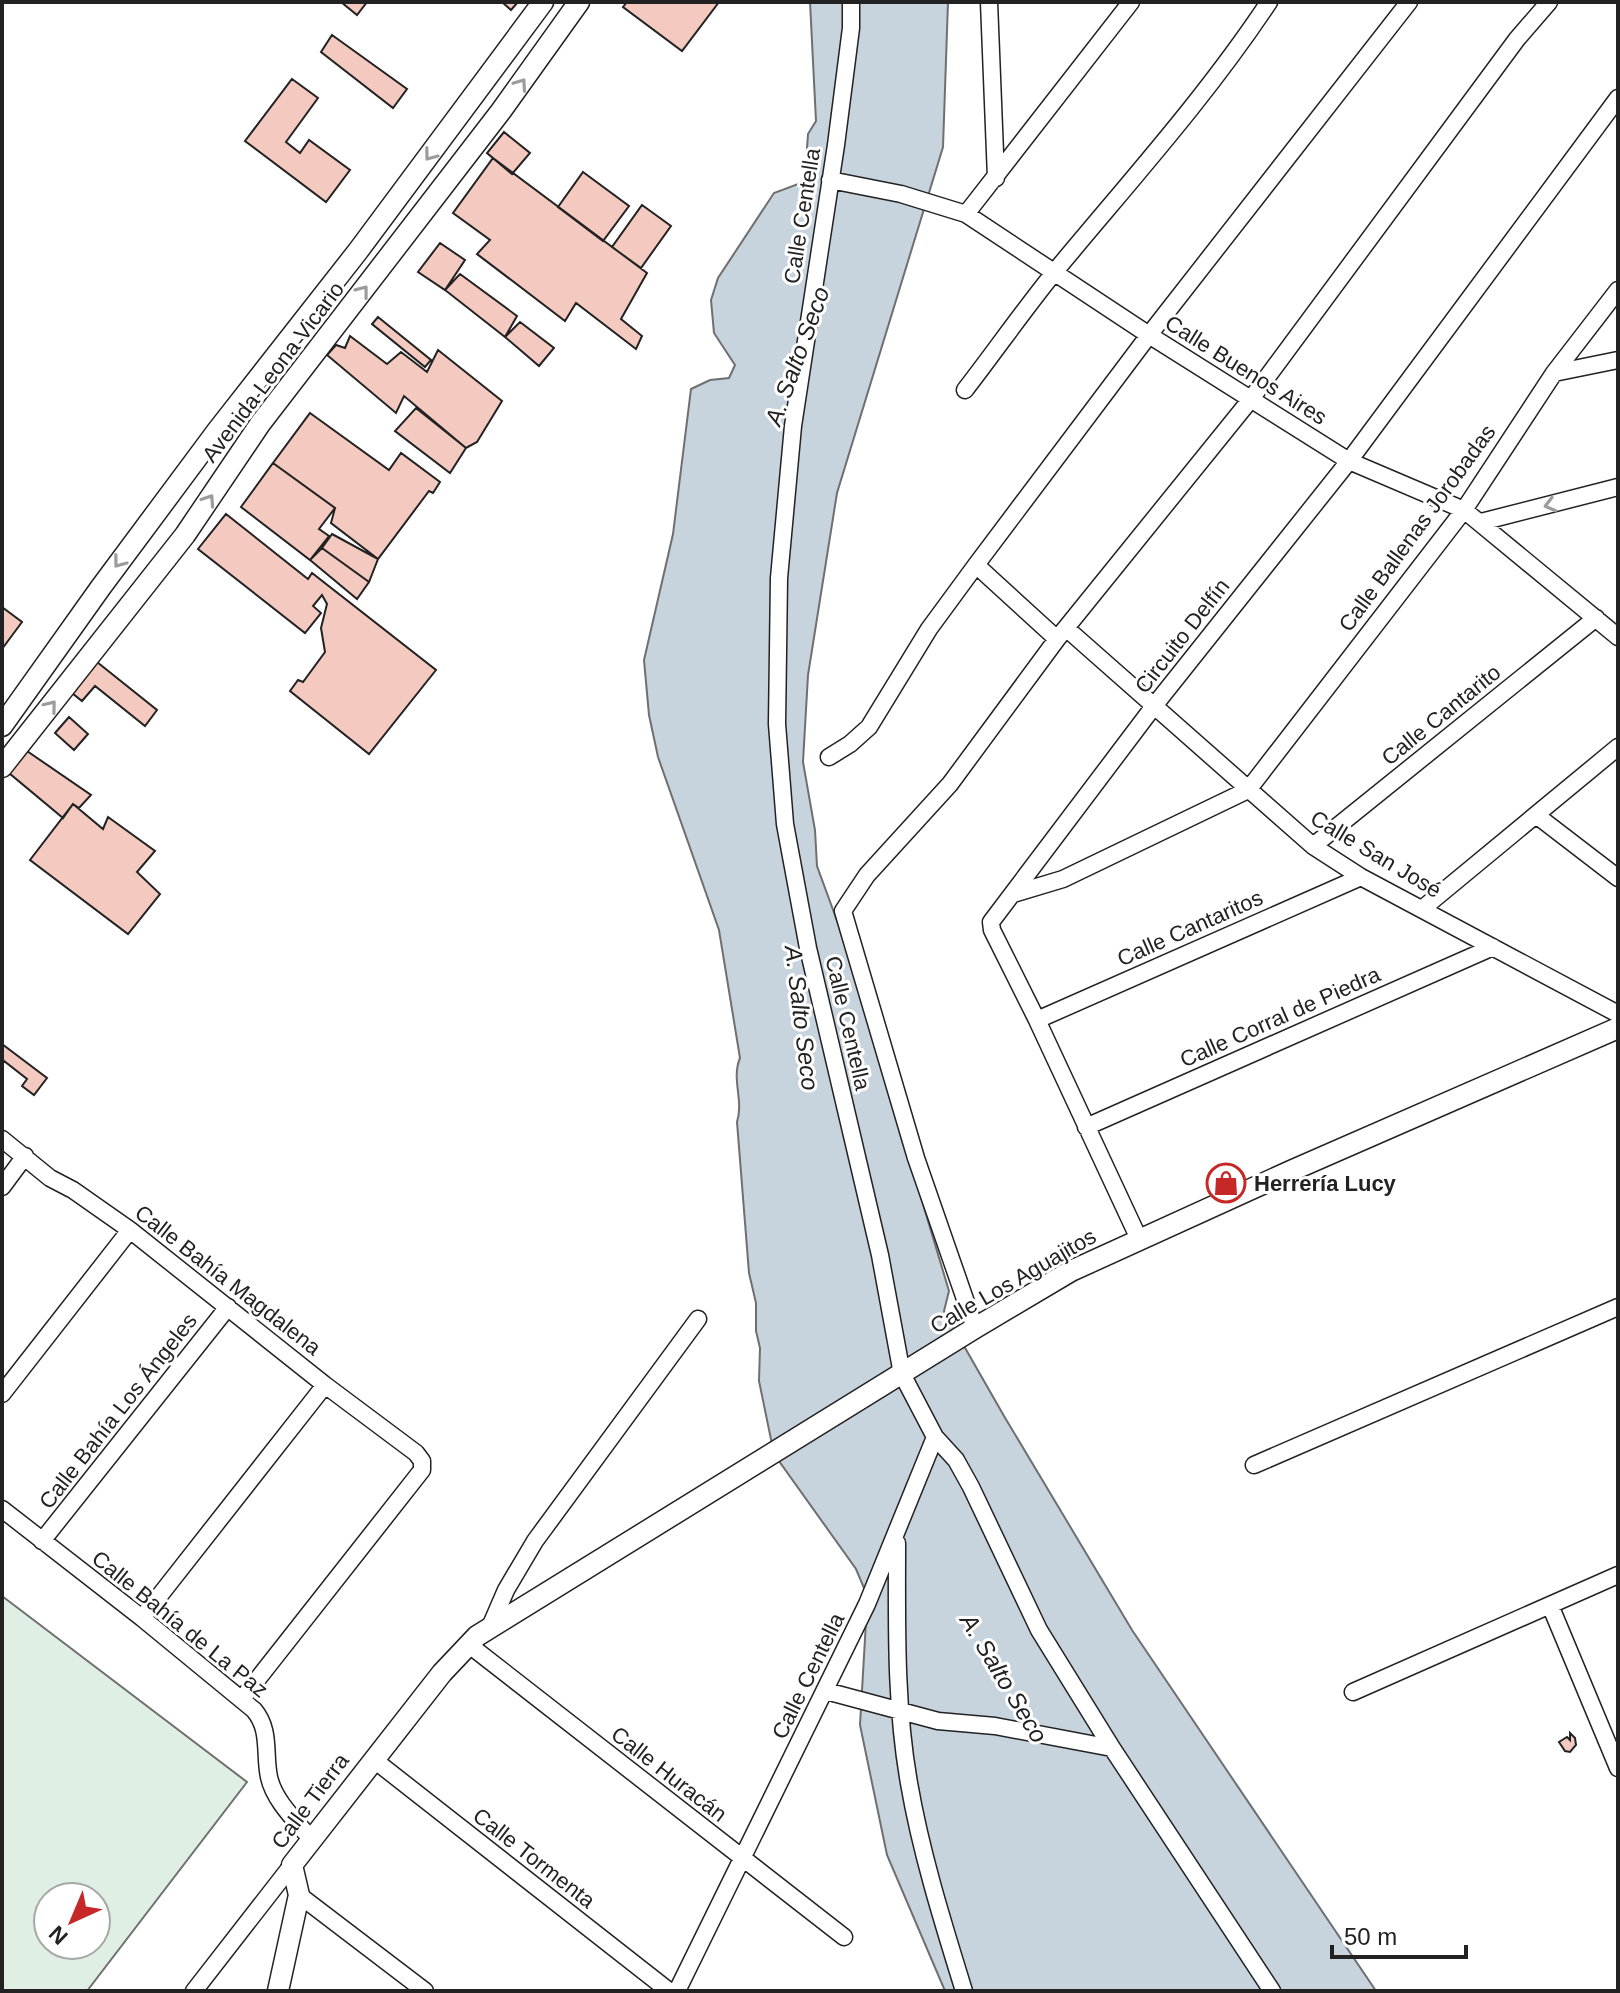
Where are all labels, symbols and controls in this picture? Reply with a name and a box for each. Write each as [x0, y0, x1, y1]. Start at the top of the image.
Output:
one-way arrow [511, 78, 526, 92]
one-way arrow [426, 146, 440, 161]
street label: Calle Centella [779, 146, 825, 286]
street label: Avenida Leona Vicario [197, 277, 349, 467]
water label: A. Salto Seco [759, 283, 835, 431]
one-way arrow [354, 285, 368, 299]
street label: Calle Buenos Aires [1161, 310, 1331, 430]
street label: Calle Ballenas Jorobadas [1334, 420, 1500, 636]
one-way arrow [199, 494, 214, 509]
one-way arrow [1543, 495, 1557, 512]
one-way arrow [115, 553, 129, 568]
street label: Circuito Delfín [1130, 574, 1234, 698]
street label: Calle Cantarito [1377, 659, 1505, 771]
one-way arrow [41, 700, 55, 715]
street label: Calle San José [1306, 805, 1446, 903]
street label: Calle Cantaritos [1113, 885, 1267, 971]
water label: A. Salto Seco [779, 942, 824, 1092]
street label: Calle Centella [820, 953, 876, 1093]
street label: Calle Corral de Piedra [1176, 961, 1385, 1072]
shop icon: Herrería Lucy [1205, 1162, 1247, 1204]
place label: Herrería Lucy [1254, 1171, 1397, 1196]
street label: Calle Bahía Magdalena [130, 1200, 326, 1361]
street label: Calle Los Aguajitos [926, 1223, 1100, 1339]
street label: Calle Bahía Los Ángeles [34, 1308, 202, 1514]
street label: Calle Bahía de La Paz [87, 1545, 273, 1703]
water label: A. Salto Seco [954, 1607, 1053, 1747]
street label: Calle Centella [767, 1608, 850, 1743]
street label: Calle Huracán [606, 1721, 732, 1827]
street label: Calle Tierra [266, 1748, 354, 1853]
street label: Calle Tormenta [468, 1803, 600, 1914]
north arrow [32, 1881, 112, 1961]
scale bar [1332, 1909, 1466, 1959]
text: N [44, 1921, 73, 1950]
text: 50 m [1344, 1923, 1397, 1950]

